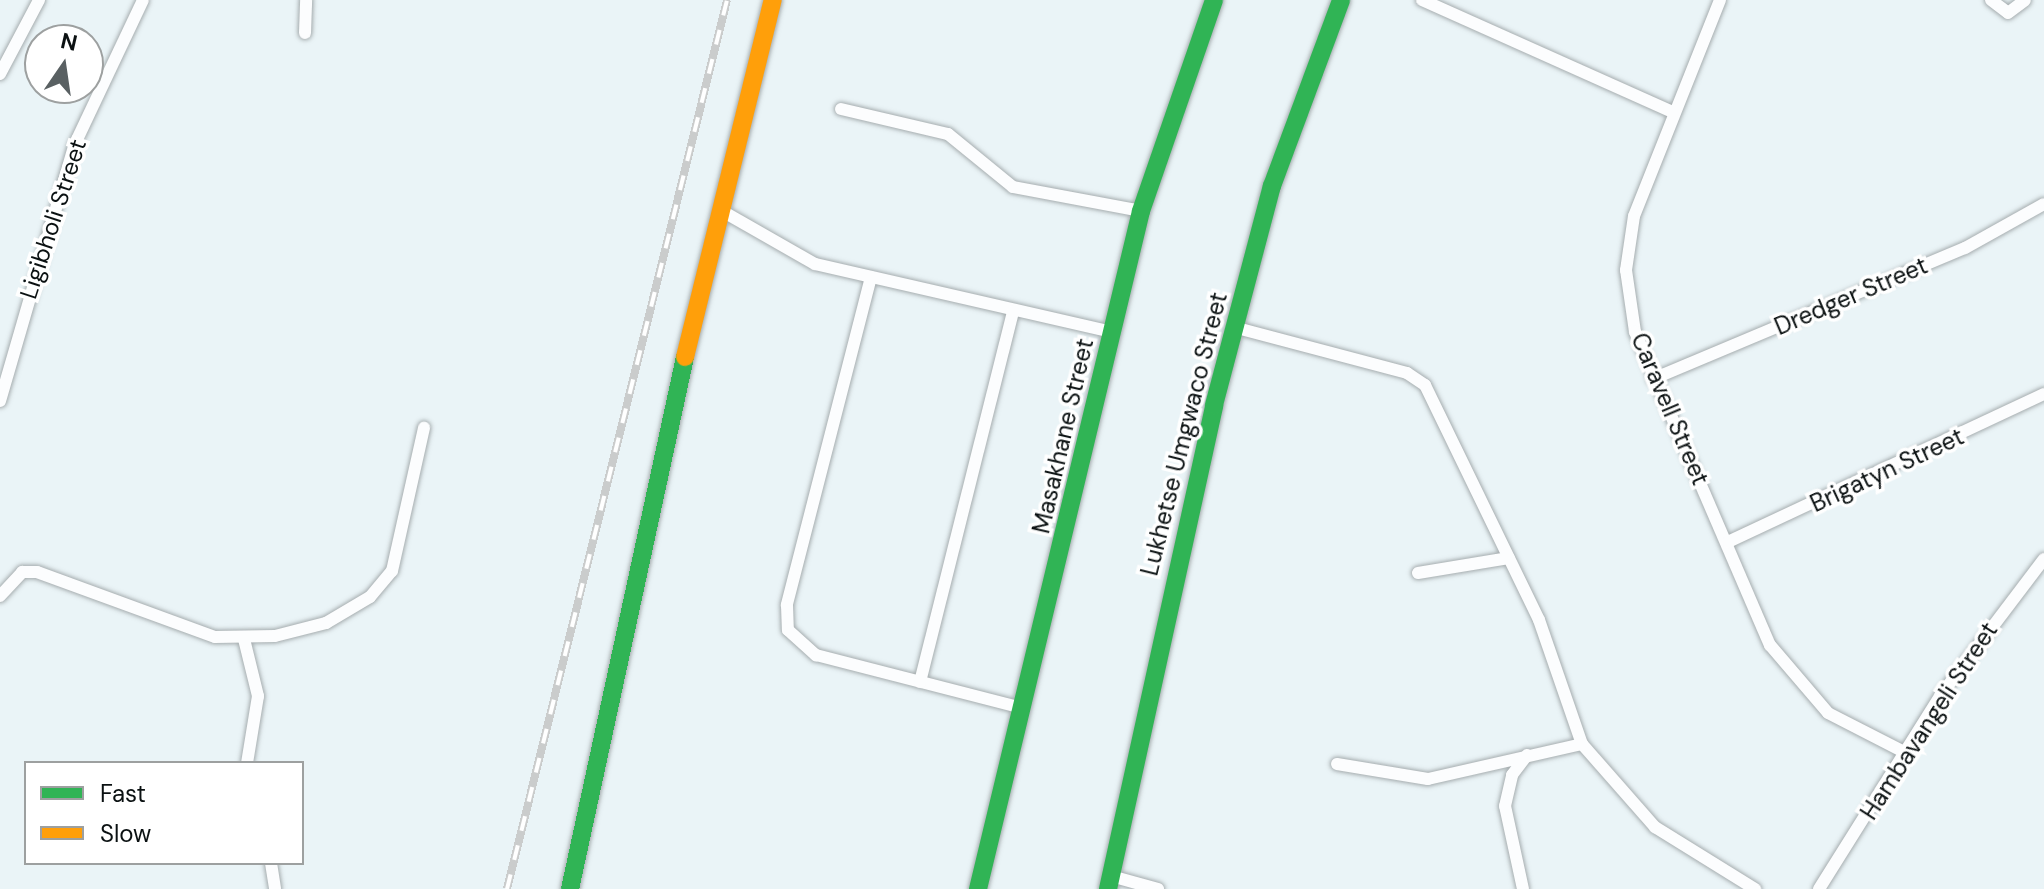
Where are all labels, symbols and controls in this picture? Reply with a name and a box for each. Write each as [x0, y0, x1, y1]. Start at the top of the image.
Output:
north arrow [24, 24, 104, 104]
text: N [58, 26, 80, 58]
street label: Ligibholi Street [14, 136, 92, 302]
street label: Dredger Street [1770, 251, 1932, 341]
street label: Lukhetse Umgwaco Street [1135, 289, 1233, 579]
street label: Caravell Street [1625, 329, 1715, 489]
street label: Masakhane Street [1027, 336, 1099, 536]
street label: Brigatyn Street [1806, 422, 1968, 518]
street label: Hambavangeli Street [1854, 617, 2004, 825]
legend [24, 761, 304, 865]
text: Fast [100, 778, 146, 809]
text: Slow [100, 818, 151, 849]

